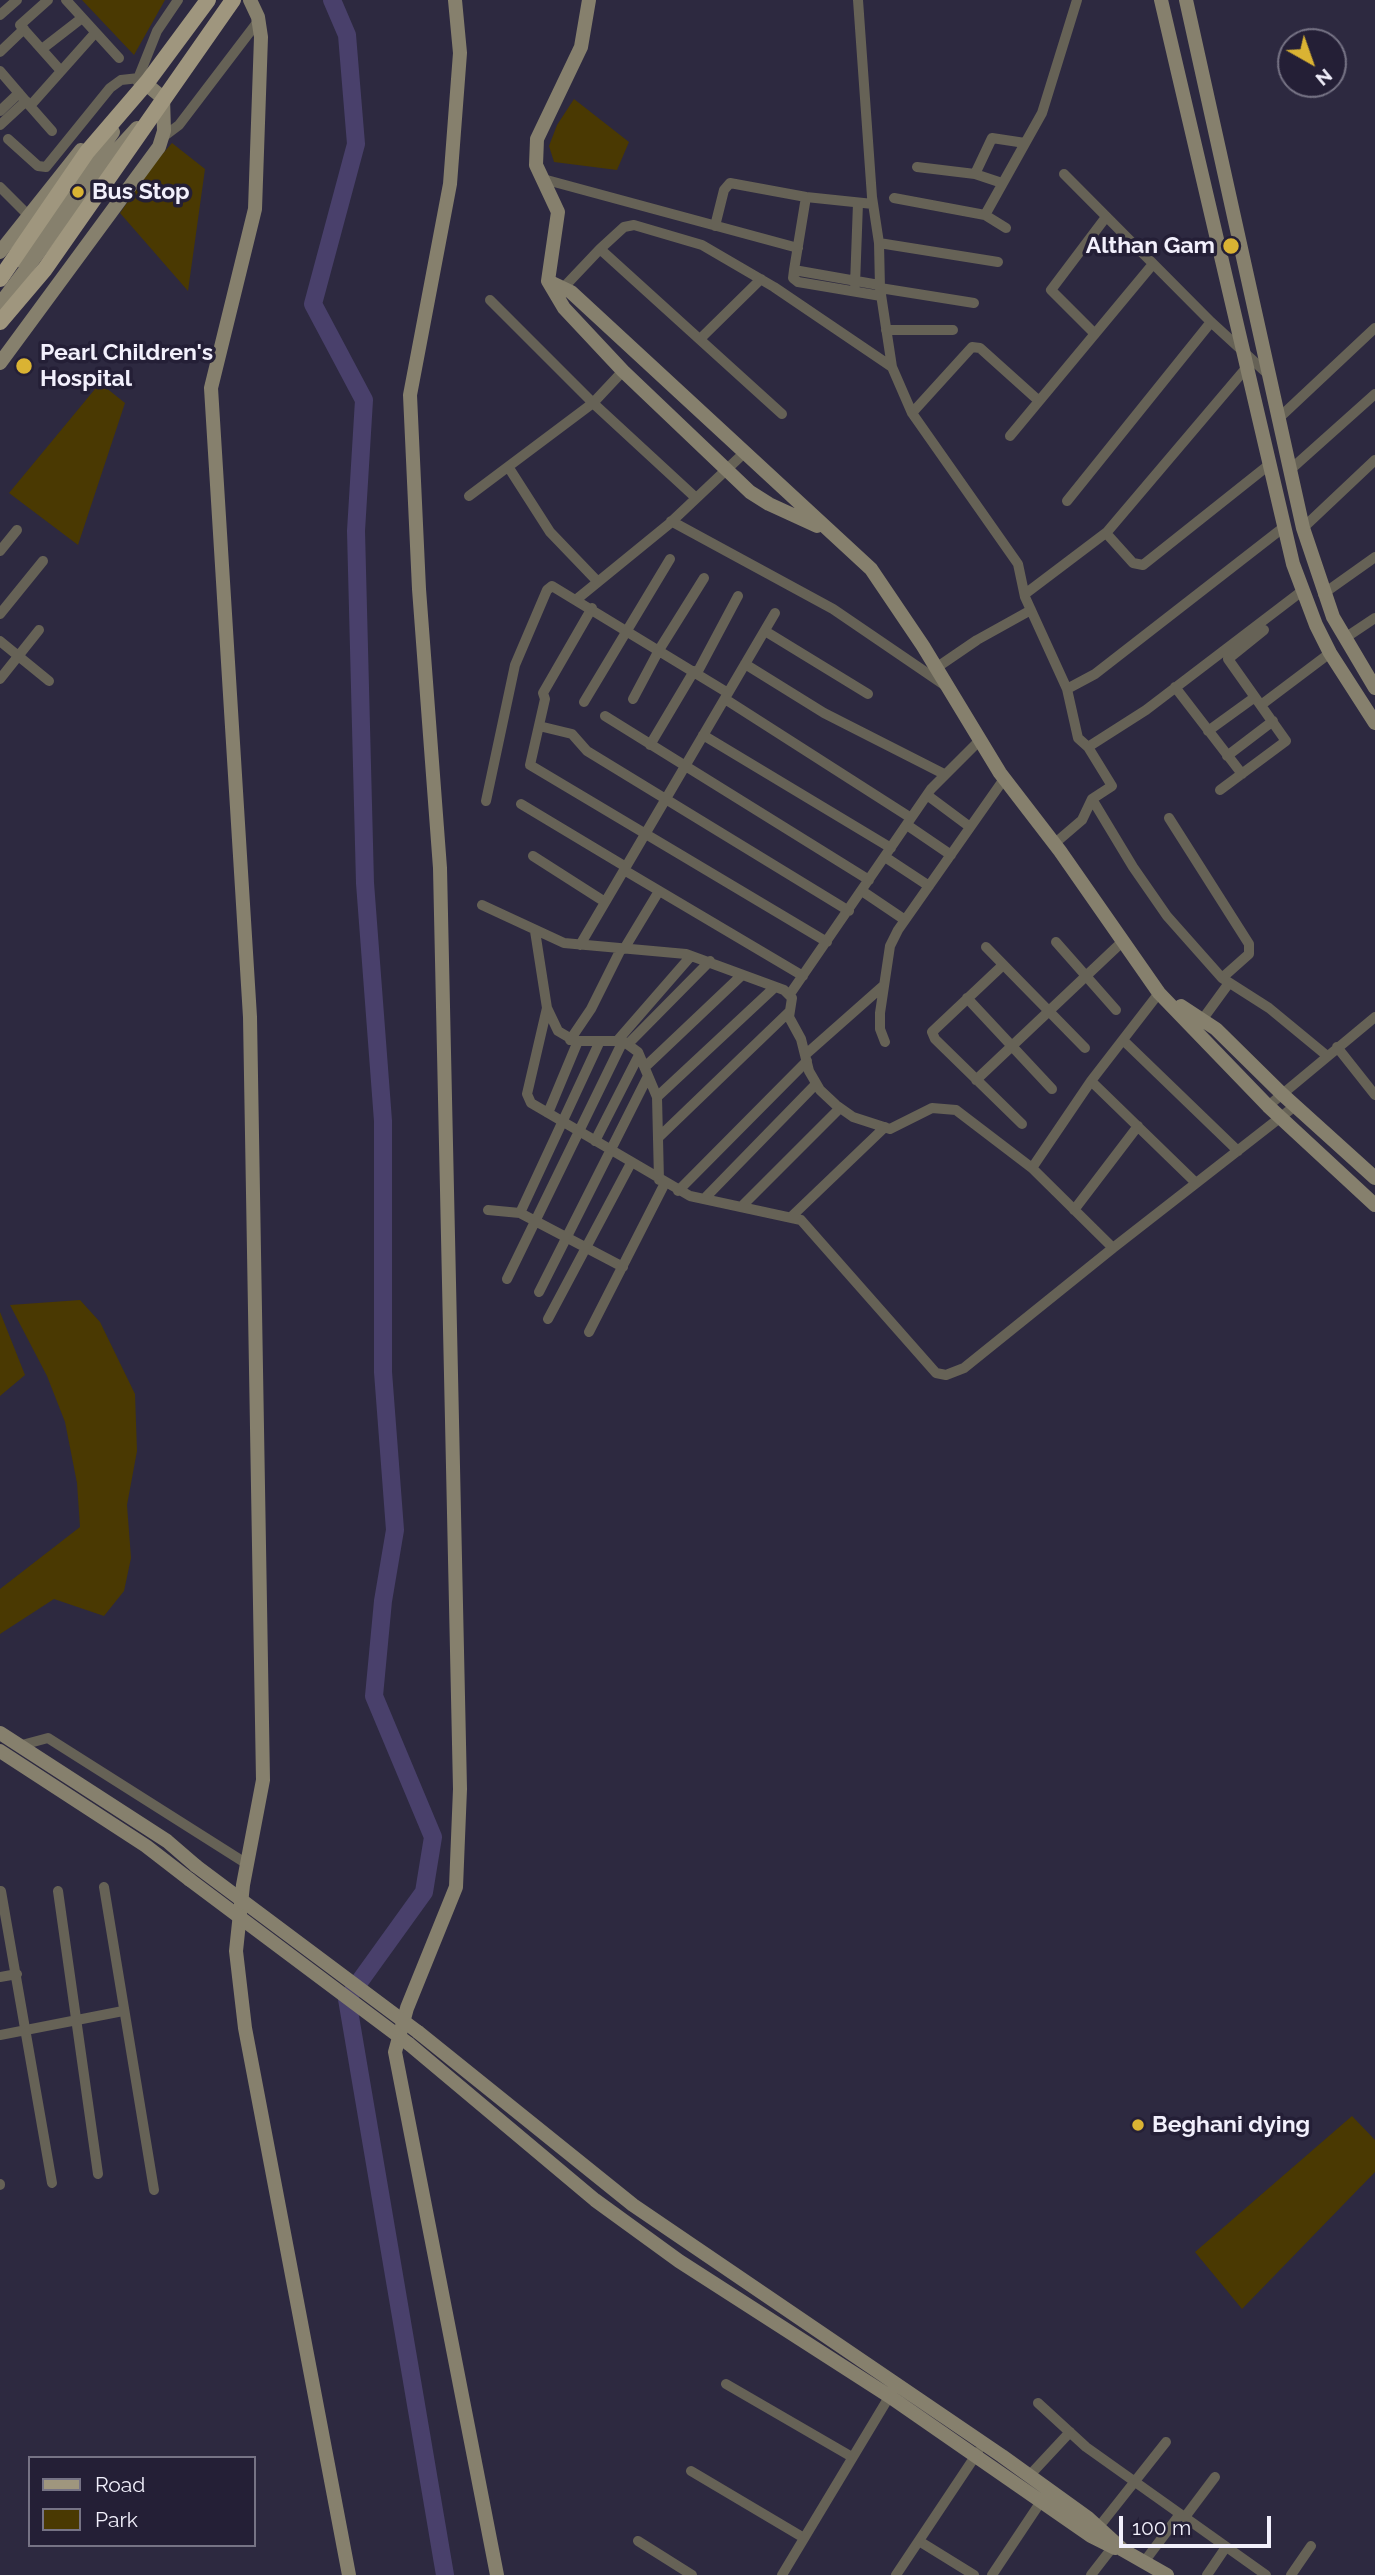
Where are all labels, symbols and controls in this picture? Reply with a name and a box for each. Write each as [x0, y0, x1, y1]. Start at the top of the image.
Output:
north arrow [1277, 28, 1347, 98]
text: N [1312, 64, 1337, 91]
place label: Bus Stop [92, 178, 190, 206]
marker: Bus Stop [70, 184, 86, 200]
place label: Althan Gam [1086, 232, 1215, 260]
marker: Althan Gam [1221, 236, 1241, 256]
place label: Pearl Children's Hospital [40, 339, 213, 393]
marker: Pearl Children's Hospital [14, 356, 34, 376]
place label: Beghani dying [1152, 2111, 1310, 2139]
marker: Beghani dying [1130, 2117, 1146, 2133]
legend [28, 2456, 256, 2547]
text: Road [95, 2472, 145, 2497]
scale bar [1123, 2502, 1275, 2546]
text: Park [95, 2507, 138, 2532]
text: 100 m [1132, 2515, 1191, 2540]

